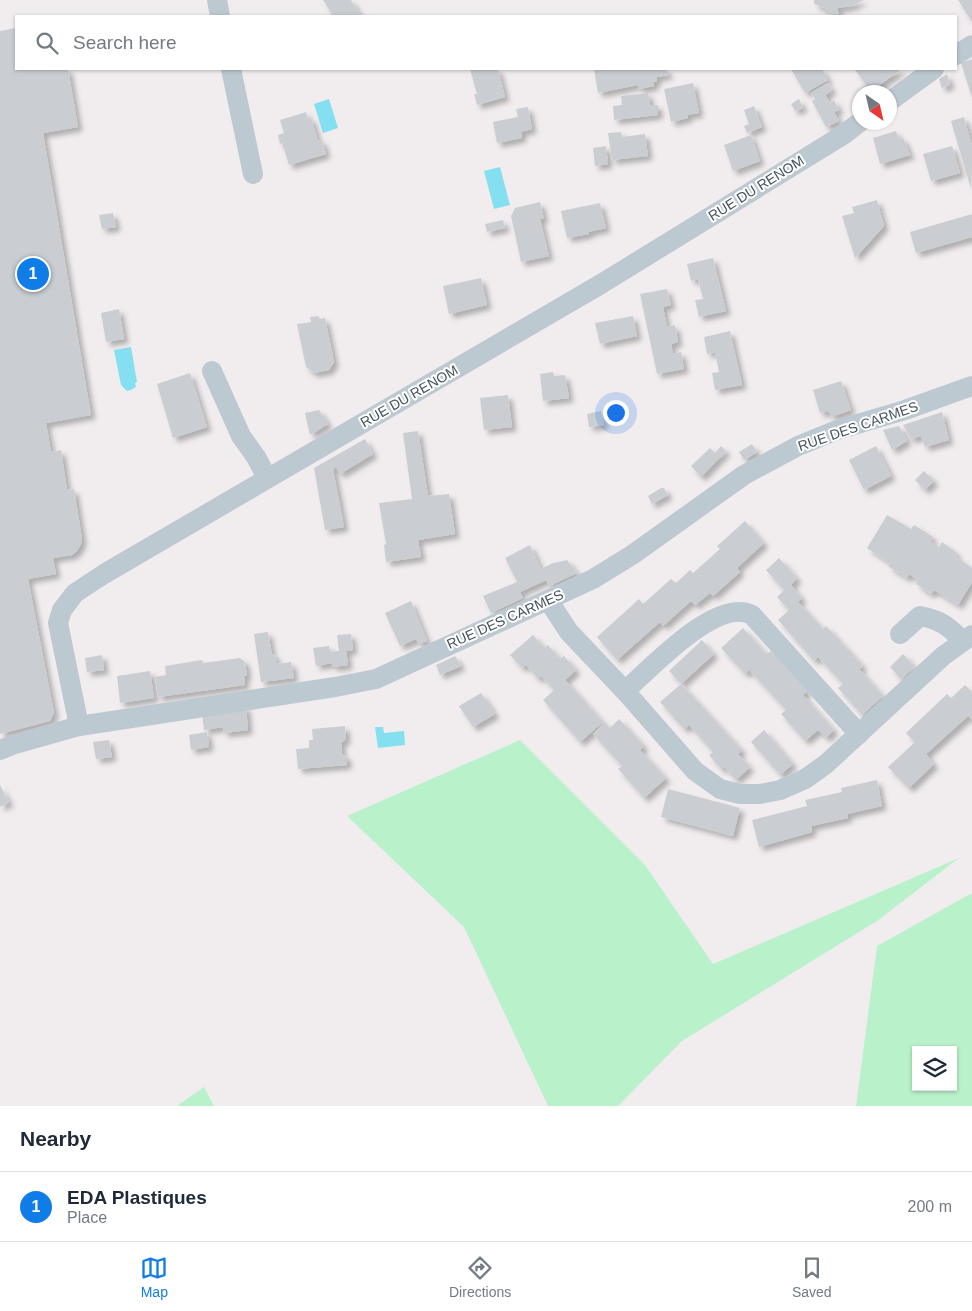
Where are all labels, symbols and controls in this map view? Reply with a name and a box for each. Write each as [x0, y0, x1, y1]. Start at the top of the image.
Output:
search box [15, 15, 957, 70]
icon: search [33, 29, 61, 57]
text: Search here [73, 32, 177, 53]
north arrow [852, 85, 897, 130]
street label: RUE DU RENOM [705, 152, 807, 224]
pin: 1 [17, 255, 49, 293]
street label: RUE DU RENOM [358, 362, 460, 430]
street label: RUE DES CARMES [796, 398, 920, 454]
your location [603, 400, 629, 426]
street label: RUE DES CARMES [444, 586, 566, 652]
map controls [912, 1046, 957, 1091]
button: layers [912, 1046, 957, 1091]
text: Nearby [20, 1127, 91, 1150]
text: EDA Plastiques [67, 1187, 207, 1208]
text: 1 [32, 1198, 40, 1215]
text: 200 m [908, 1198, 952, 1215]
text: Place [67, 1209, 107, 1226]
tab: Map [140, 1254, 168, 1300]
tab: Directions [449, 1254, 511, 1300]
tab: Saved [792, 1254, 832, 1300]

